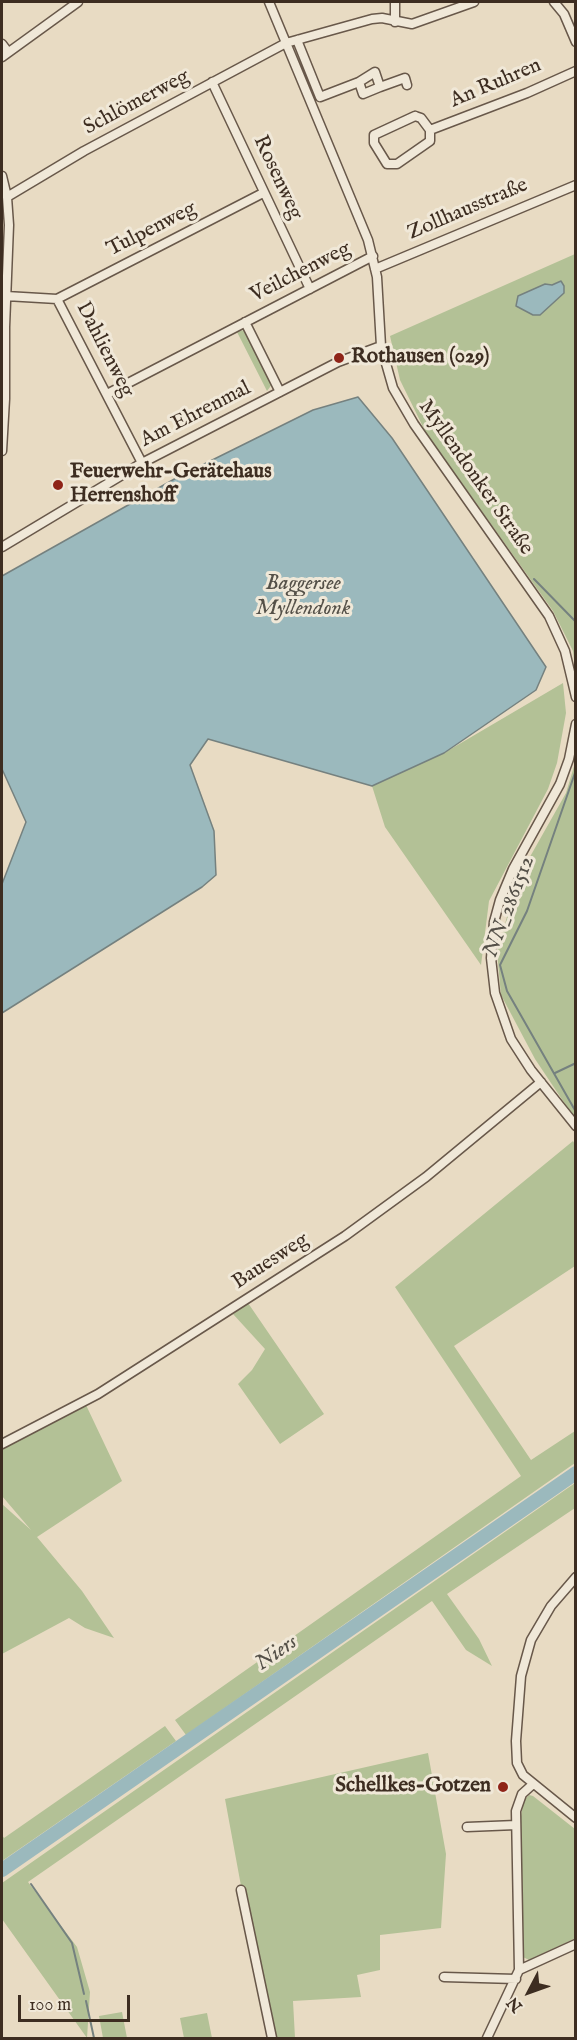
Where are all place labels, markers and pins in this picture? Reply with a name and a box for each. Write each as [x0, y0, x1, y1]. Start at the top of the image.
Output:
place label: Rothausen (029) [351, 345, 489, 371]
marker: Rothausen (029) [332, 351, 346, 365]
place label: Feuerwehr-Gerätehaus Herrenshoff [70, 460, 272, 510]
marker: Feuerwehr-Gerätehaus Herrenshoff [51, 478, 65, 492]
place label: Schellkes-Gotzen [335, 1774, 491, 1800]
marker: Schellkes-Gotzen [496, 1780, 510, 1794]

